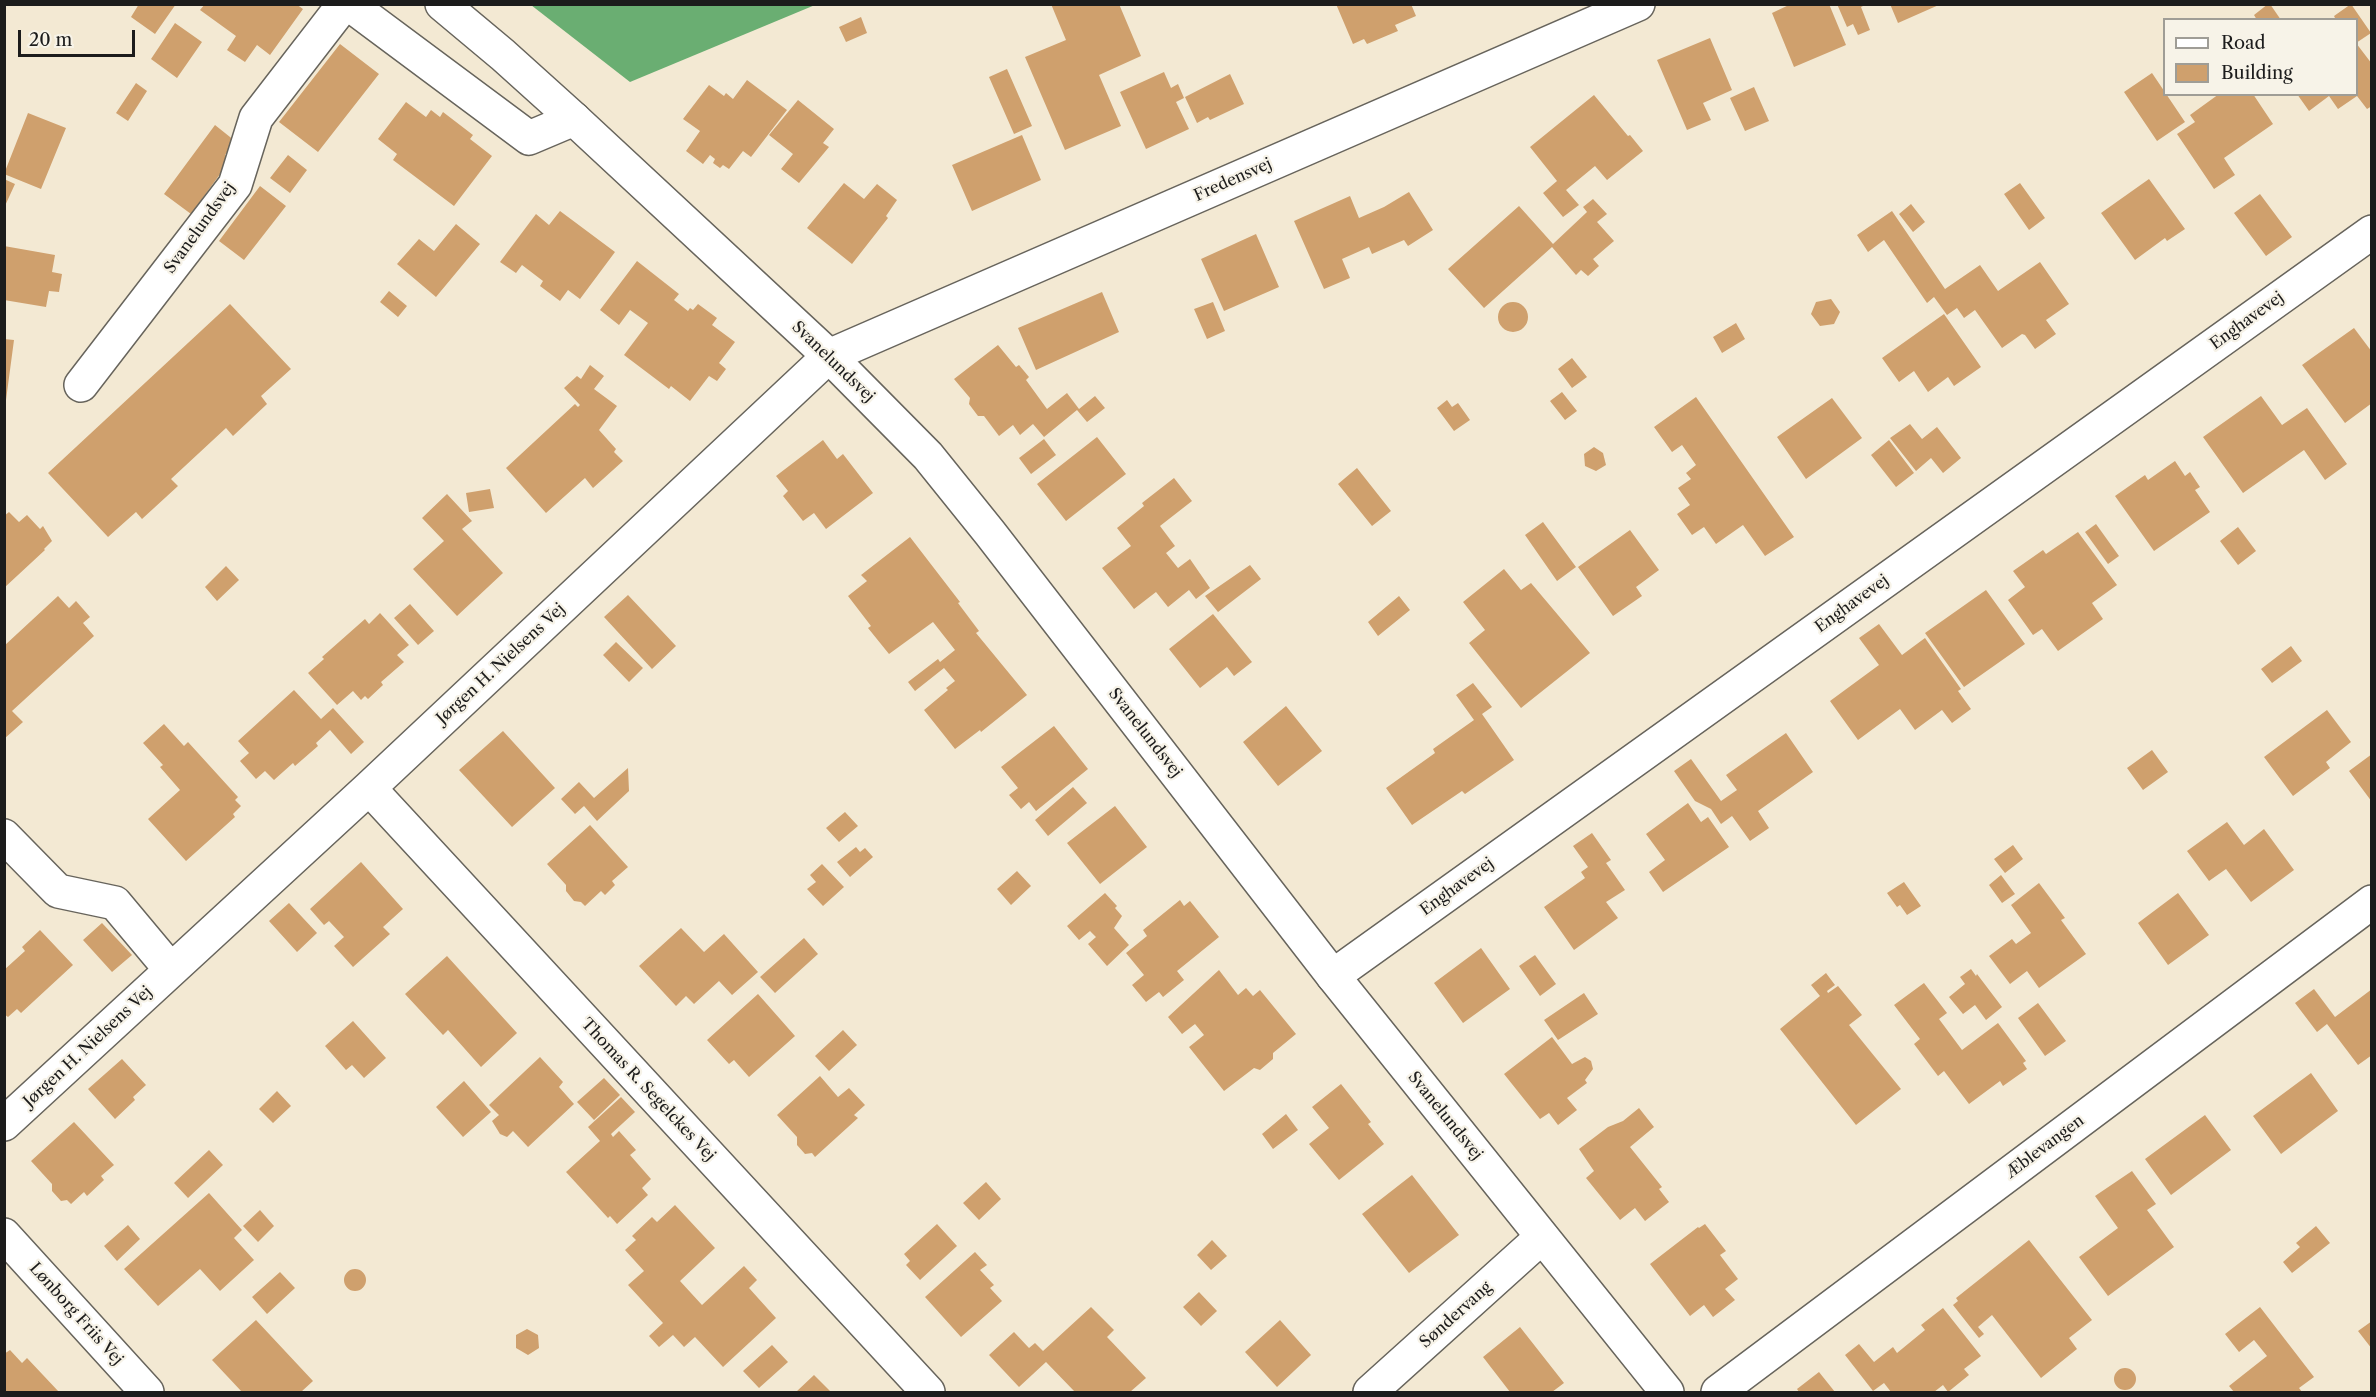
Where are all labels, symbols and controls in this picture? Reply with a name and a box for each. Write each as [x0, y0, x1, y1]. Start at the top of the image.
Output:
scale bar [21, 18, 138, 56]
legend [2163, 18, 2358, 96]
text: 20 m [29, 29, 72, 51]
text: Road [2221, 32, 2266, 54]
text: Building [2221, 62, 2293, 84]
street label: Fredensvej [1191, 154, 1275, 206]
street label: Svanelundsvej [160, 179, 240, 277]
street label: Enghavevej [2207, 288, 2287, 354]
street label: Svanelundsvej [787, 318, 879, 406]
street label: Enghavevej [1812, 571, 1892, 637]
street label: Jørgen H. Nielsens Vej [433, 600, 569, 728]
street label: Svanelundsvej [1104, 685, 1186, 781]
street label: Enghavevej [1417, 854, 1497, 920]
street label: Jørgen H. Nielsens Vej [20, 983, 156, 1111]
street label: Thomas R. Segelckes Vej [577, 1015, 719, 1165]
street label: Svanelundsvej [1404, 1068, 1486, 1164]
street label: Æblevangen [2002, 1111, 2088, 1183]
street label: Lønborg Friis Vej [25, 1259, 127, 1369]
street label: Søndervang [1416, 1278, 1496, 1352]

